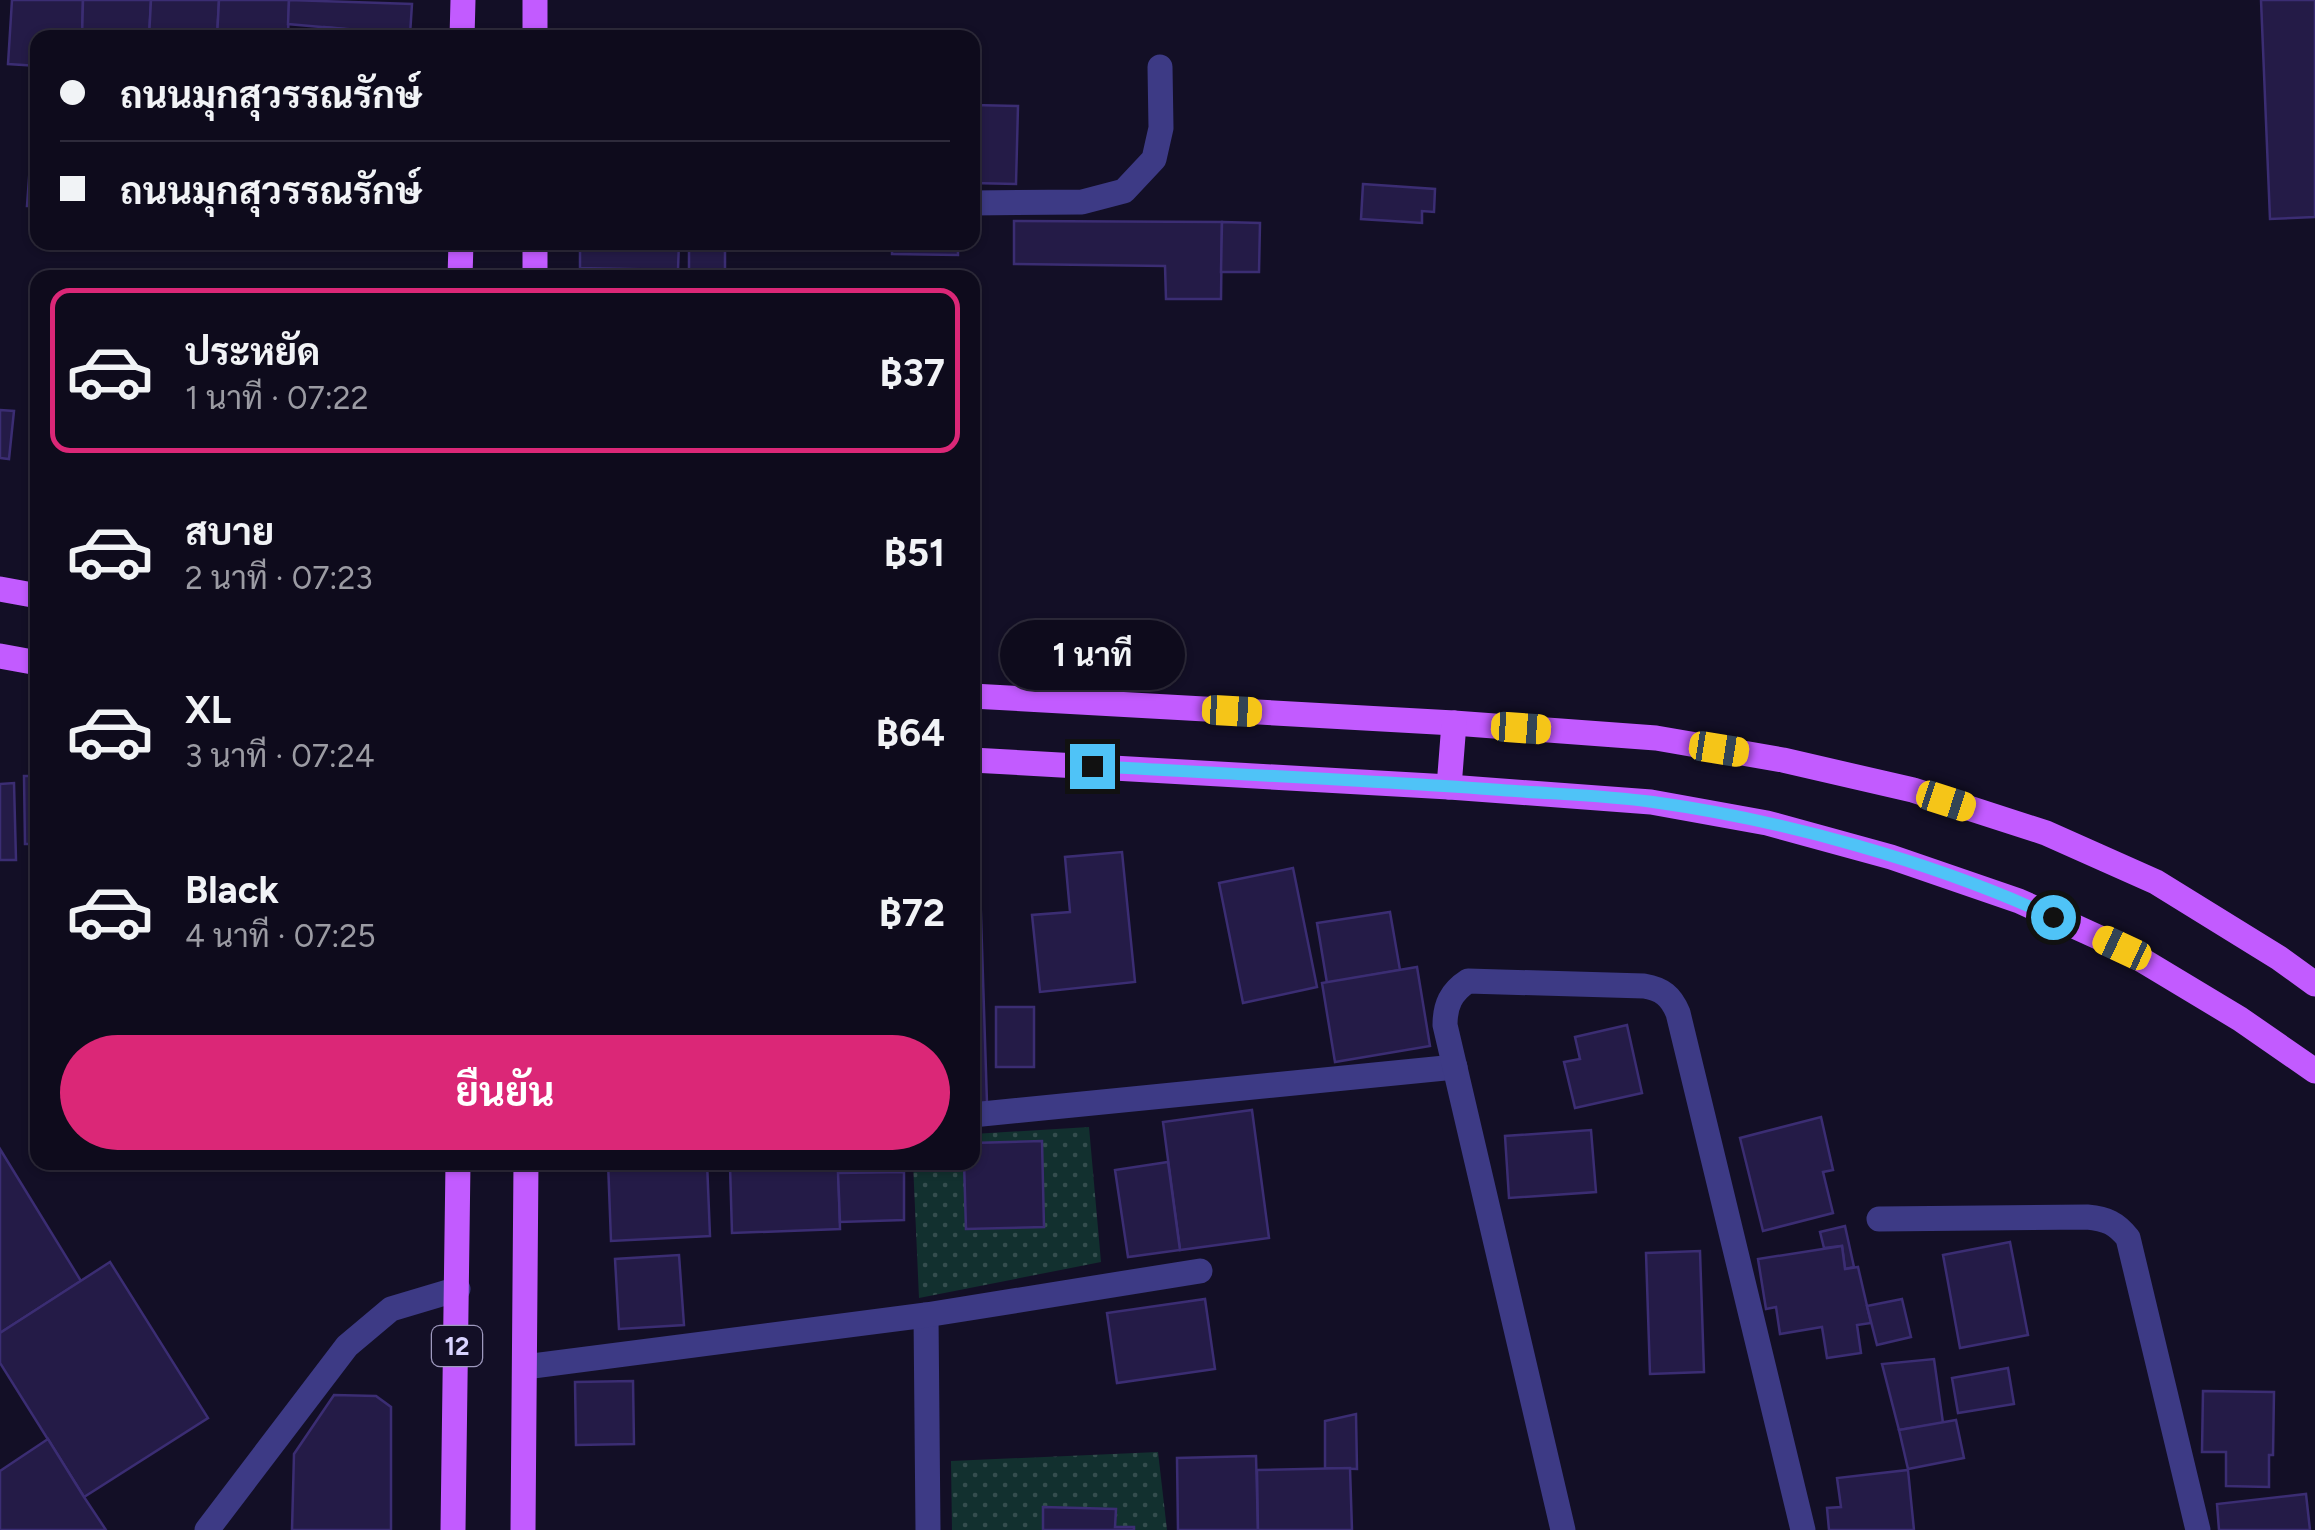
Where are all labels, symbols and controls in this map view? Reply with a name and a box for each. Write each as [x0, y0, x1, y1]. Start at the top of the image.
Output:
text: ถนนมุกสุวรรณรักษ์ [120, 72, 422, 118]
text: ถนนมุกสุวรรณรักษ์ [120, 168, 422, 214]
icon: car [65, 326, 155, 416]
text: ประหยัด [185, 329, 320, 375]
text: ฿37 [880, 350, 945, 396]
text: 1 นาที · 07:22 [185, 379, 369, 417]
icon: car [65, 506, 155, 596]
text: สบาย [185, 509, 274, 555]
text: ฿51 [884, 530, 945, 576]
text: 2 นาที · 07:23 [185, 559, 373, 597]
callout: 1 นาที [1000, 621, 1184, 691]
text: 1 นาที [1053, 636, 1132, 674]
icon: car [65, 686, 155, 776]
text: XL [185, 687, 231, 733]
car [1201, 694, 1263, 728]
text: ฿64 [876, 710, 945, 756]
car [1490, 711, 1552, 745]
car [1687, 729, 1751, 769]
text: 3 นาที · 07:24 [185, 737, 375, 775]
route end [1070, 744, 1115, 789]
car [1913, 777, 1979, 825]
icon: car [65, 866, 155, 956]
text: Black [185, 867, 279, 913]
text: ฿72 [879, 890, 945, 936]
route start [2031, 895, 2076, 940]
text: 4 นาที · 07:25 [185, 917, 376, 955]
car [2088, 922, 2156, 974]
button: ยืนยัน [60, 1035, 950, 1150]
road number: 12 [432, 1326, 482, 1366]

